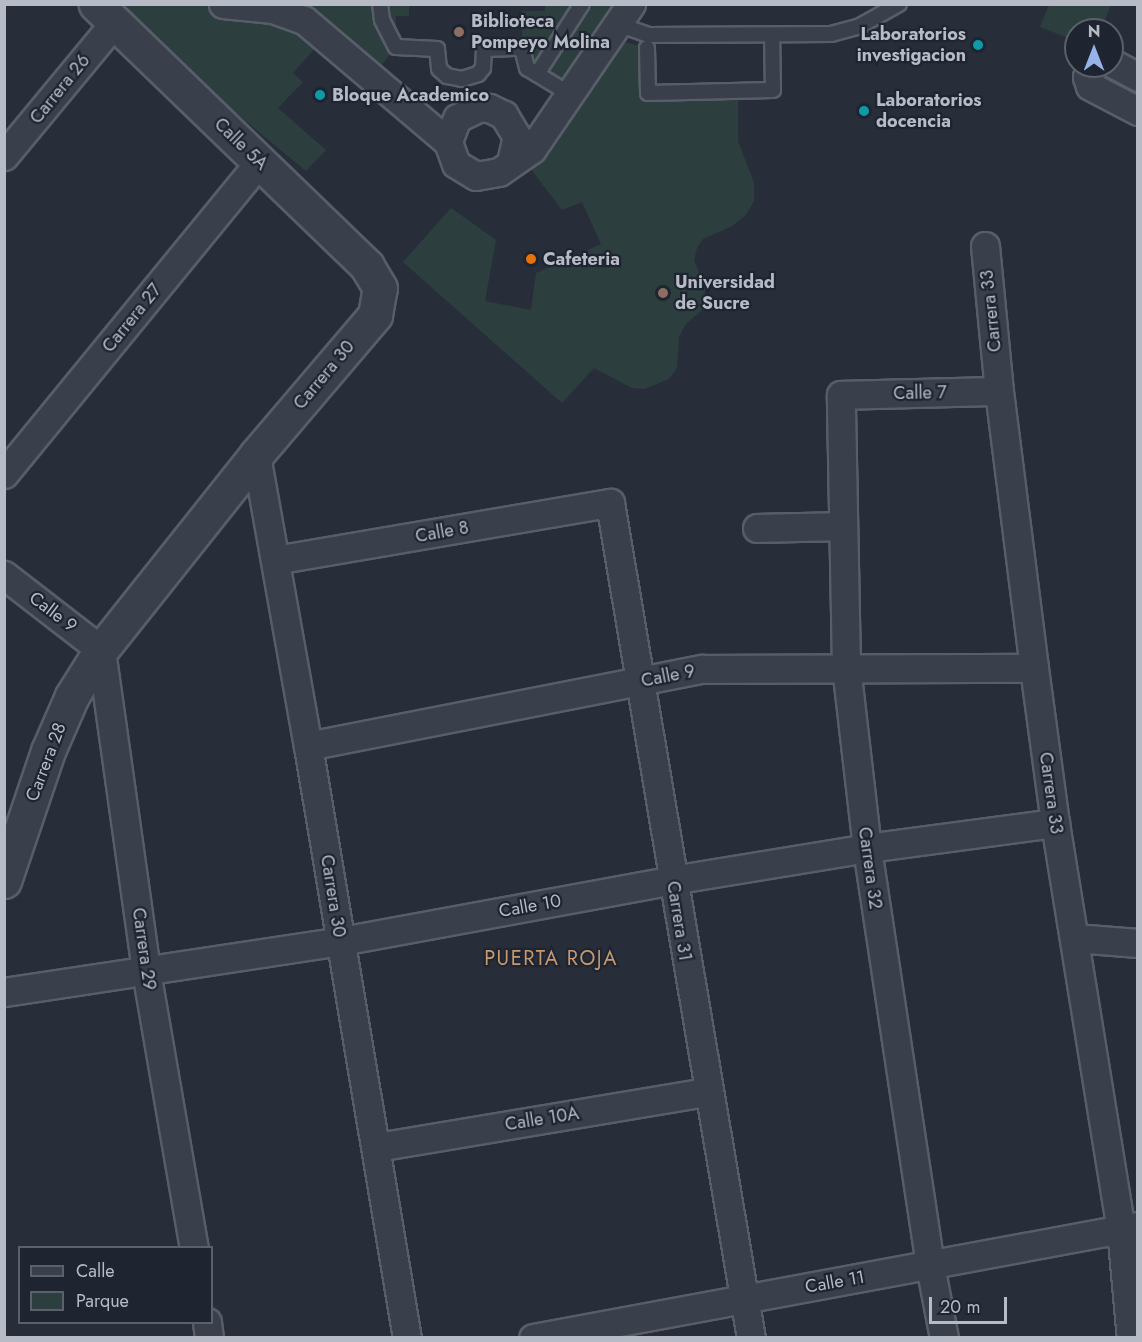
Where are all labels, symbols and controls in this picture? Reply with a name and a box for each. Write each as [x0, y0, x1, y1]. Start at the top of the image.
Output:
place label: Biblioteca Pompeyo Molina [471, 11, 610, 54]
north arrow [1064, 18, 1124, 78]
text: N [1088, 20, 1100, 43]
place label: Laboratorios investigacion [857, 24, 966, 66]
marker: Biblioteca Pompeyo Molina [452, 25, 466, 39]
marker: Laboratorios investigacion [971, 38, 985, 52]
street label: Carrera 26 [25, 50, 95, 128]
place label: Bloque Academico [332, 84, 489, 106]
marker: Bloque Academico [313, 88, 327, 102]
place label: Laboratorios docencia [876, 90, 982, 132]
marker: Laboratorios docencia [857, 104, 871, 118]
street label: Calle 5A [210, 113, 272, 175]
place label: Cafeteria [543, 248, 620, 270]
marker: Cafeteria [524, 252, 538, 266]
street label: Carrera 33 [976, 269, 1006, 353]
place label: Universidad de Sucre [675, 272, 775, 314]
street label: Carrera 27 [98, 279, 166, 357]
marker: Universidad de Sucre [656, 286, 670, 300]
street label: Carrera 30 [289, 336, 359, 414]
street label: Calle 7 [893, 382, 947, 404]
street label: Calle 8 [414, 517, 470, 547]
street label: Calle 9 [25, 587, 81, 637]
street label: Calle 9 [639, 660, 697, 692]
street label: Carrera 28 [21, 720, 71, 804]
street label: Carrera 33 [1035, 751, 1067, 835]
street label: Carrera 32 [854, 826, 886, 910]
street label: Carrera 30 [316, 853, 350, 939]
street label: Carrera 31 [662, 880, 696, 962]
street label: Calle 10 [497, 890, 563, 922]
street label: Carrera 29 [128, 906, 160, 992]
district label: PUERTA ROJA [484, 946, 618, 970]
street label: Calle 10A [503, 1102, 581, 1136]
legend [18, 1246, 213, 1324]
text: Calle [76, 1258, 115, 1284]
street label: Calle 11 [804, 1266, 866, 1298]
scale bar [932, 1285, 1010, 1323]
text: Parque [76, 1288, 129, 1314]
text: 20 m [940, 1294, 980, 1320]

